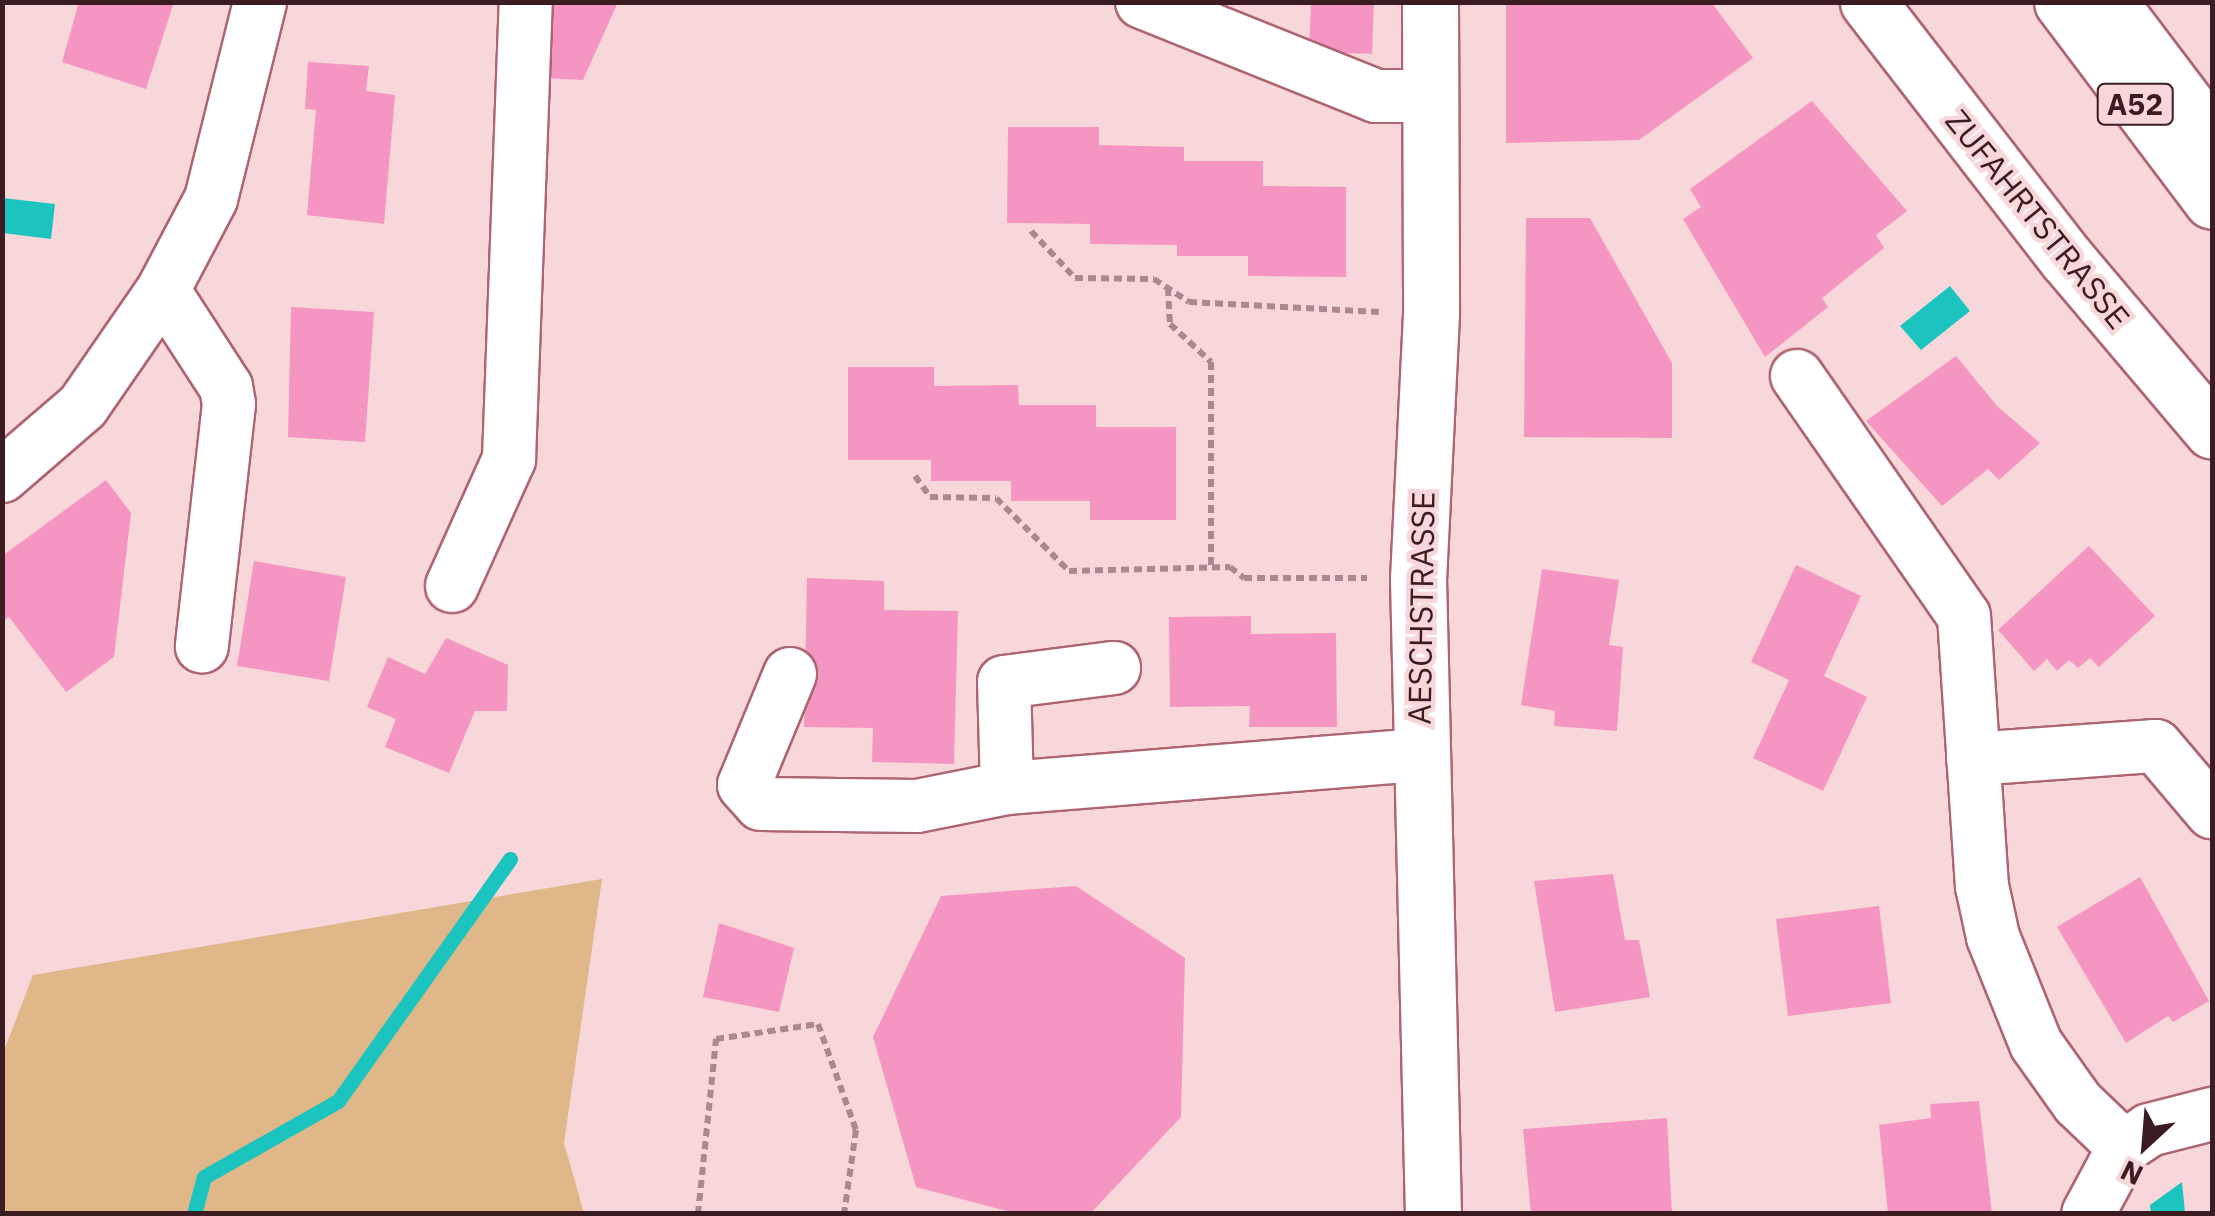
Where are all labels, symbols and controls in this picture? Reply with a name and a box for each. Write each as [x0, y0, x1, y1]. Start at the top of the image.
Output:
road number: A52 [2095, 79, 2175, 129]
street label: ZUFAHRTSTRASSE [1938, 102, 2138, 336]
street label: AESCHSTRASSE [1400, 491, 1442, 725]
north arrow [2095, 1096, 2195, 1196]
text: N [2114, 1152, 2149, 1194]

